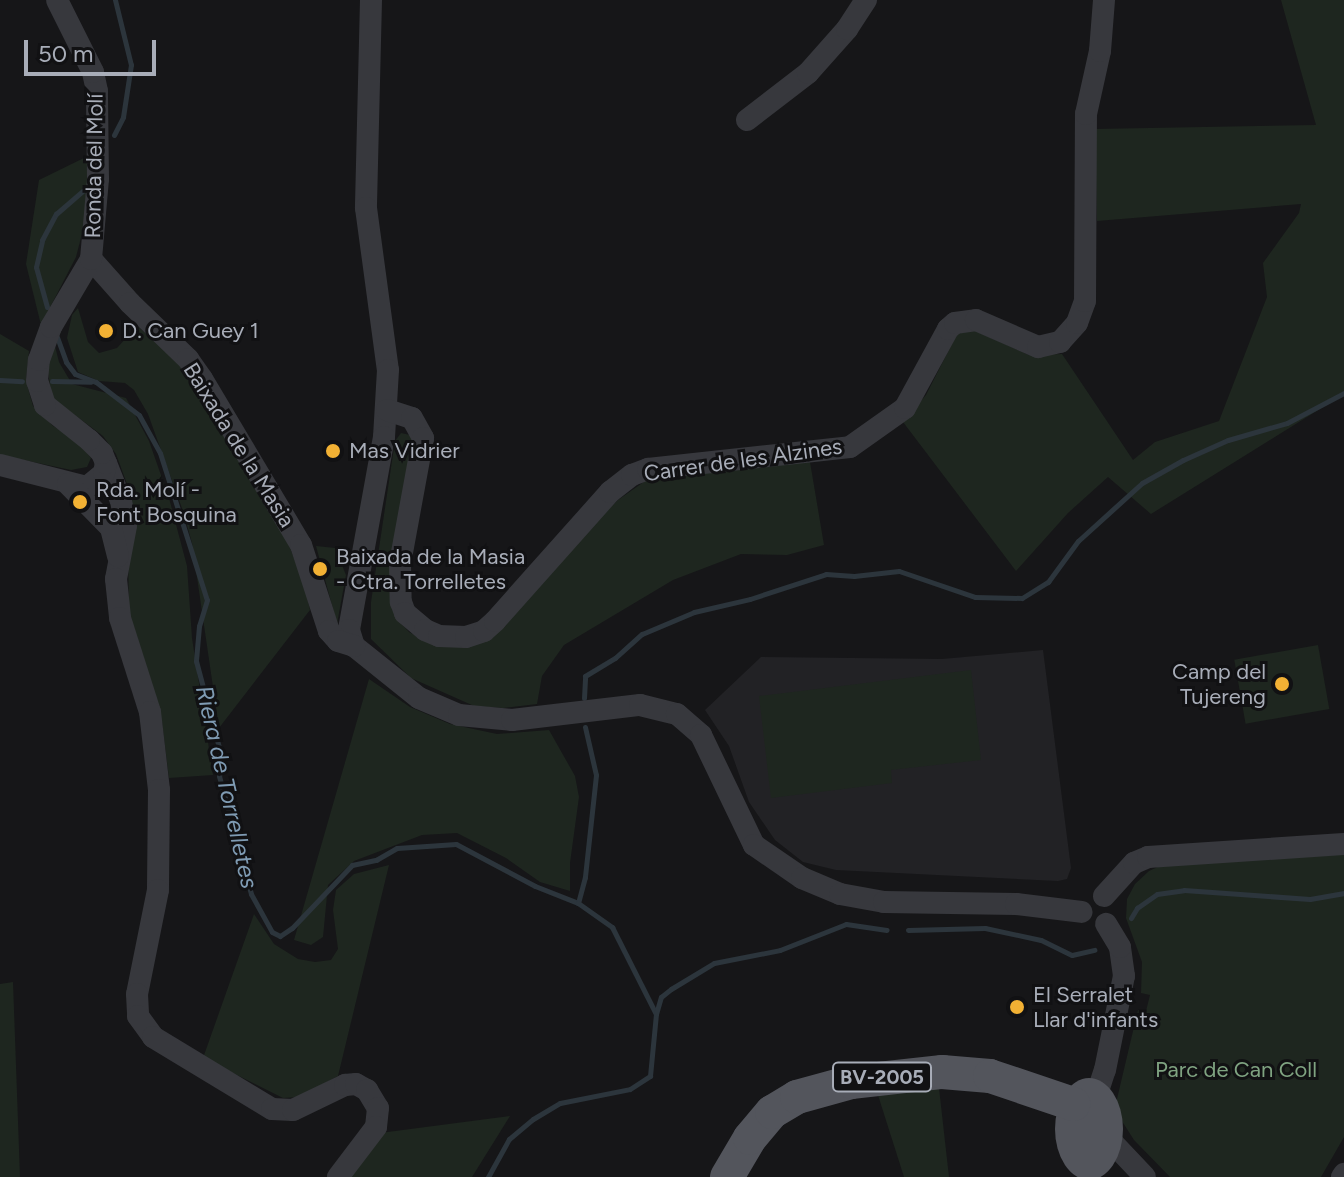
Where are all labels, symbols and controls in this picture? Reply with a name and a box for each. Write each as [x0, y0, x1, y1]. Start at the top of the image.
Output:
scale bar [28, 24, 160, 74]
text: 50 m [38, 39, 94, 68]
street label: Ronda del Molí [80, 93, 108, 239]
place label: D. Can Guey 1 [122, 318, 259, 344]
marker: D. Can Guey 1 [97, 322, 115, 340]
street label: Baixada de la Masia [178, 358, 300, 532]
street label: Carrer de les Alzines [642, 433, 844, 487]
place label: Mas Vidrier [349, 438, 460, 464]
marker: Mas Vidrier [324, 442, 342, 460]
place label: Rda. Molí - Font Bosquina [96, 476, 237, 528]
marker: Rda. Molí - Font Bosquina [71, 493, 89, 511]
place label: Baixada de la Masia - Ctra. Torrelletes [336, 543, 525, 594]
marker: Baixada de la Masia - Ctra. Torrelletes [311, 560, 329, 578]
place label: Camp del Tujereng [1172, 658, 1266, 710]
marker: Camp del Tujereng [1273, 675, 1291, 693]
water label: Riera de Torrelletes [190, 683, 264, 891]
place label: El Serralet Llar d'infants [1033, 981, 1158, 1032]
marker: El Serralet Llar d'infants [1008, 998, 1026, 1016]
park label: Parc de Can Coll [1155, 1057, 1317, 1083]
road number: BV-2005 [832, 1061, 932, 1093]

